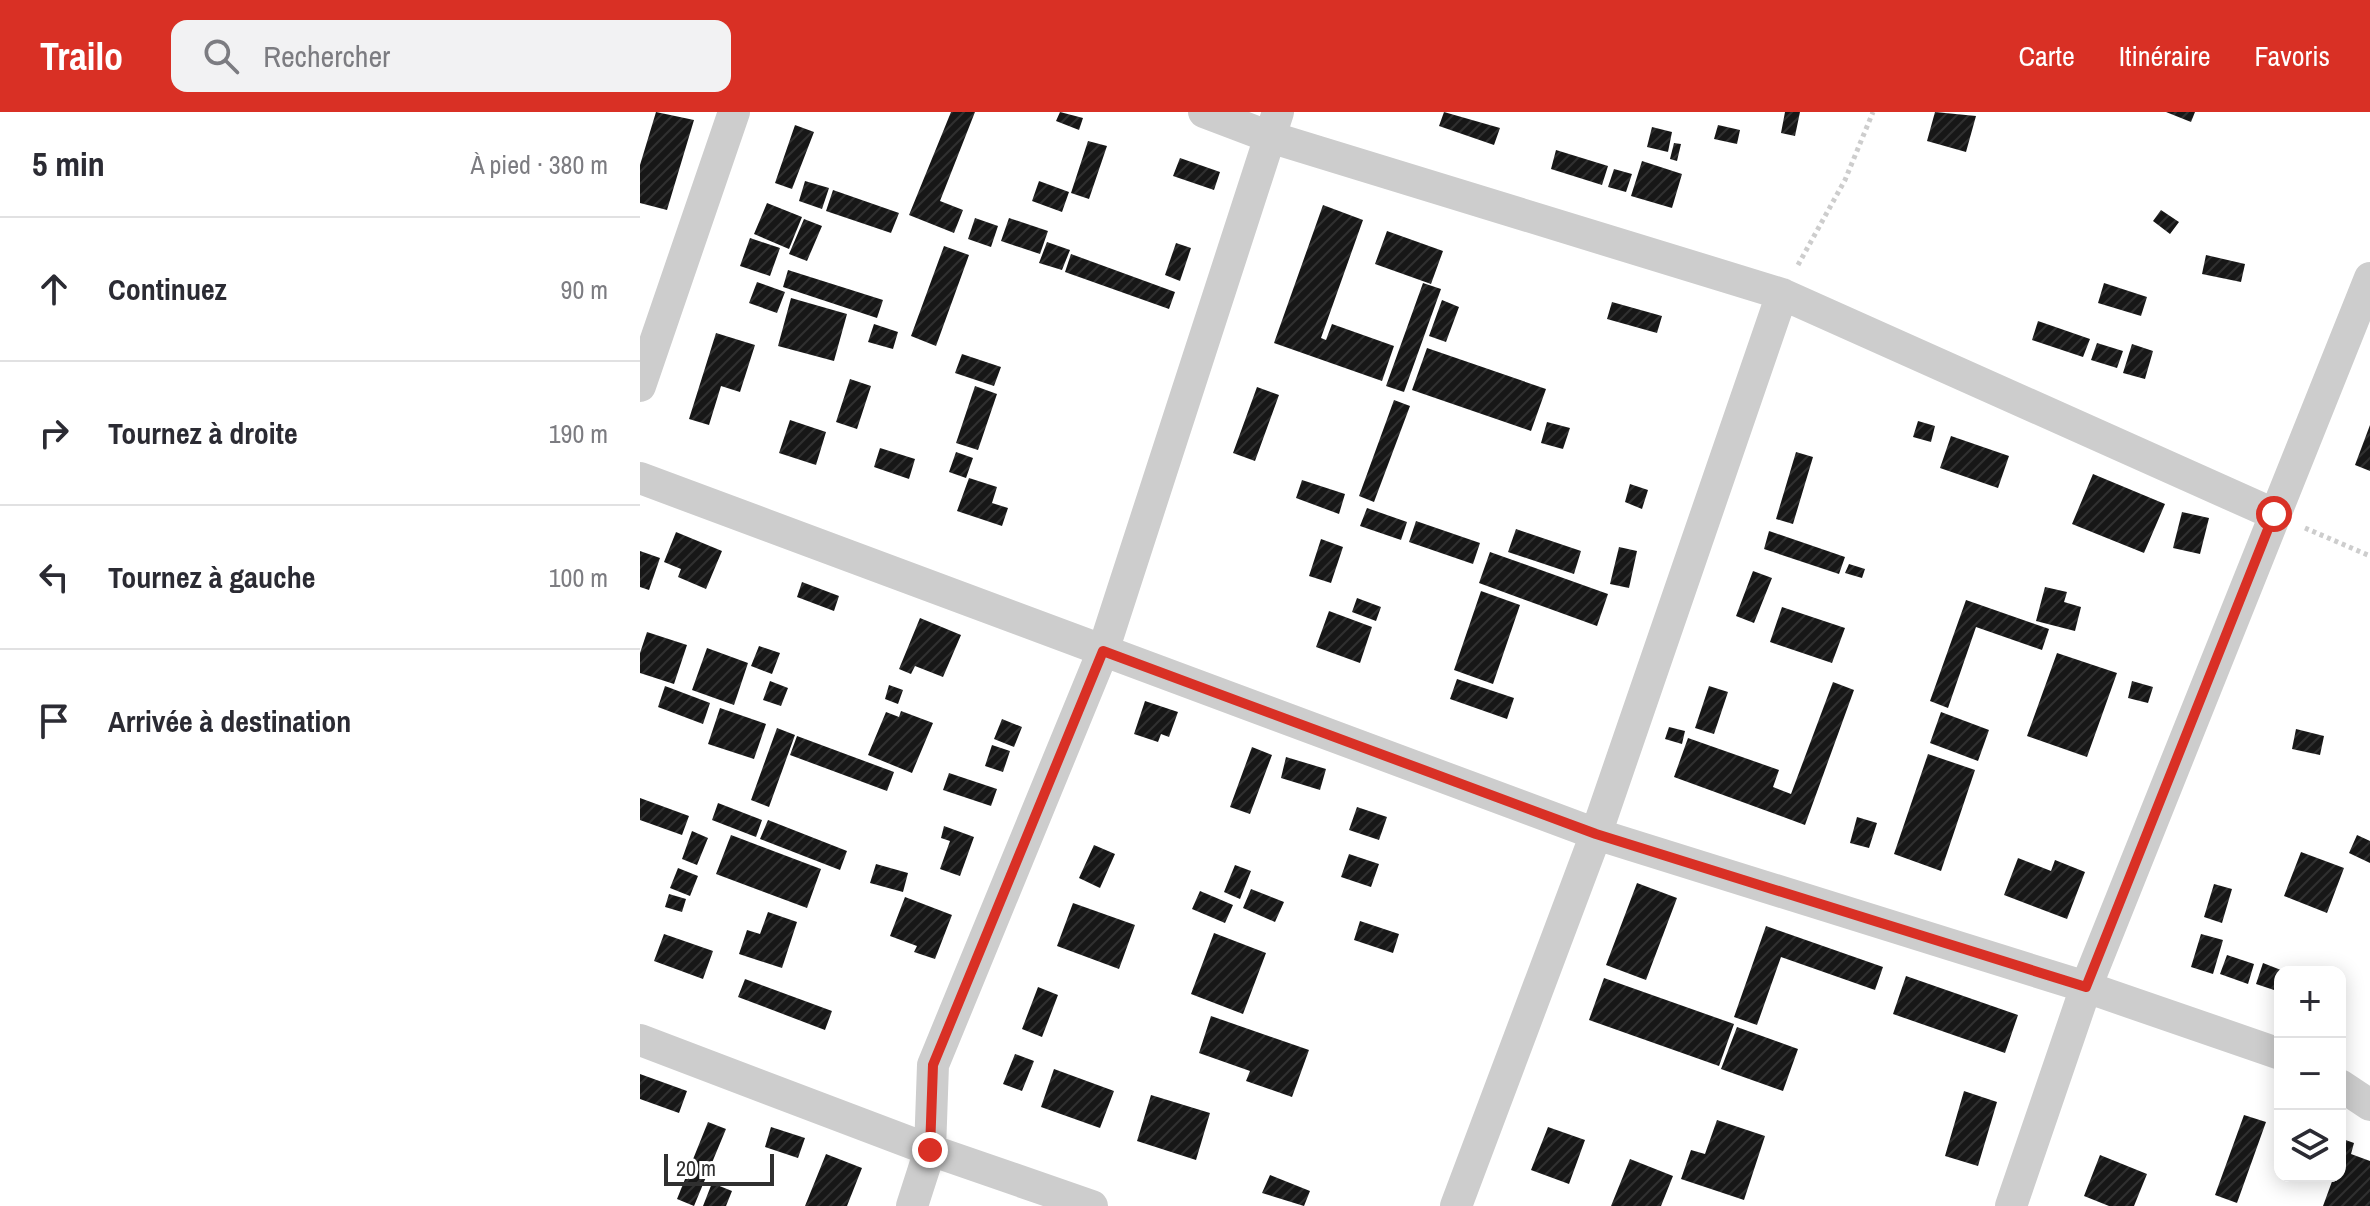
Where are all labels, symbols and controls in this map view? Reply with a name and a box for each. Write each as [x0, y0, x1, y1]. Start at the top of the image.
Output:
search box [171, 20, 731, 92]
text: Trailo [40, 31, 123, 82]
icon: search [199, 34, 243, 78]
text: Rechercher [263, 36, 390, 76]
text: Carte [2019, 37, 2075, 75]
text: Itinéraire [2119, 37, 2211, 75]
text: Favoris [2255, 37, 2330, 75]
text: 5 min [32, 141, 105, 187]
text: À pied · 380 m [470, 147, 608, 182]
icon: ahead [32, 267, 76, 311]
text: Continuez [108, 269, 227, 309]
text: 90 m [561, 272, 608, 307]
icon: right [32, 411, 76, 455]
text: Tournez à droite [108, 413, 298, 453]
text: 190 m [549, 416, 608, 451]
route start [2256, 496, 2292, 532]
icon: left [32, 555, 76, 599]
text: Tournez à gauche [108, 557, 315, 597]
text: 100 m [549, 560, 608, 595]
icon: arrive [32, 699, 76, 743]
text: Arrivée à destination [108, 701, 351, 741]
map controls [2274, 966, 2346, 1182]
button: + [2274, 966, 2346, 1038]
button: − [2274, 1038, 2346, 1110]
button: layers [2274, 1110, 2346, 1182]
route end [912, 1132, 948, 1168]
scale bar [664, 1150, 774, 1186]
text: 20 m [676, 1153, 716, 1183]

